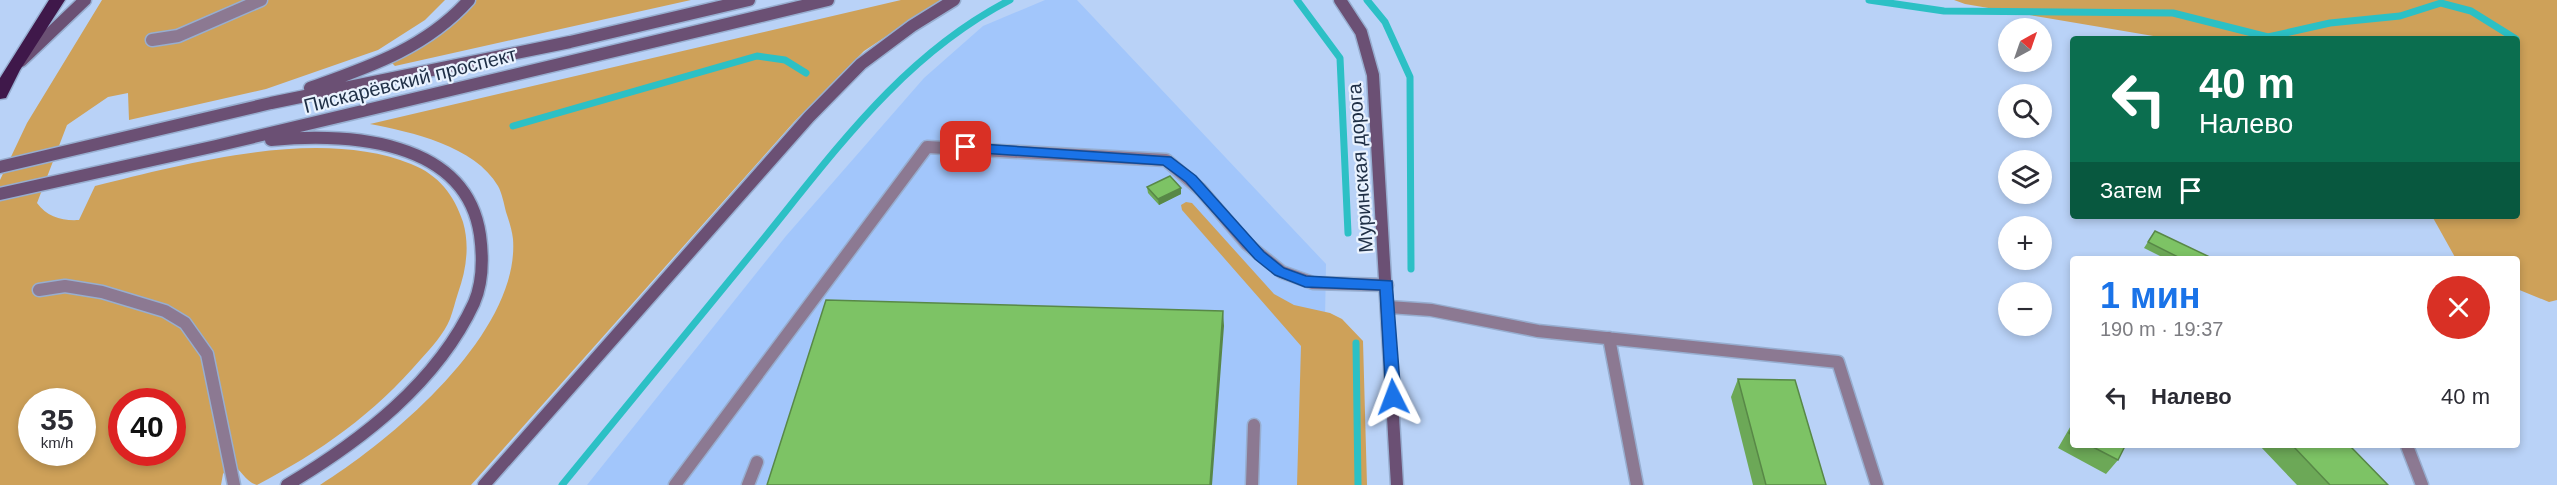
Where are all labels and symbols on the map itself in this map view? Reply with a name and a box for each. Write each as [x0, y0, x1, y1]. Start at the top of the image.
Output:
north arrow [1998, 18, 2052, 72]
street label: Пискарёвский проспект [301, 43, 519, 117]
street label: Муринская дорога [1343, 82, 1377, 253]
pin [940, 121, 991, 172]
position arrow [1361, 365, 1425, 429]
speed limit sign: 40 [108, 388, 186, 466]

